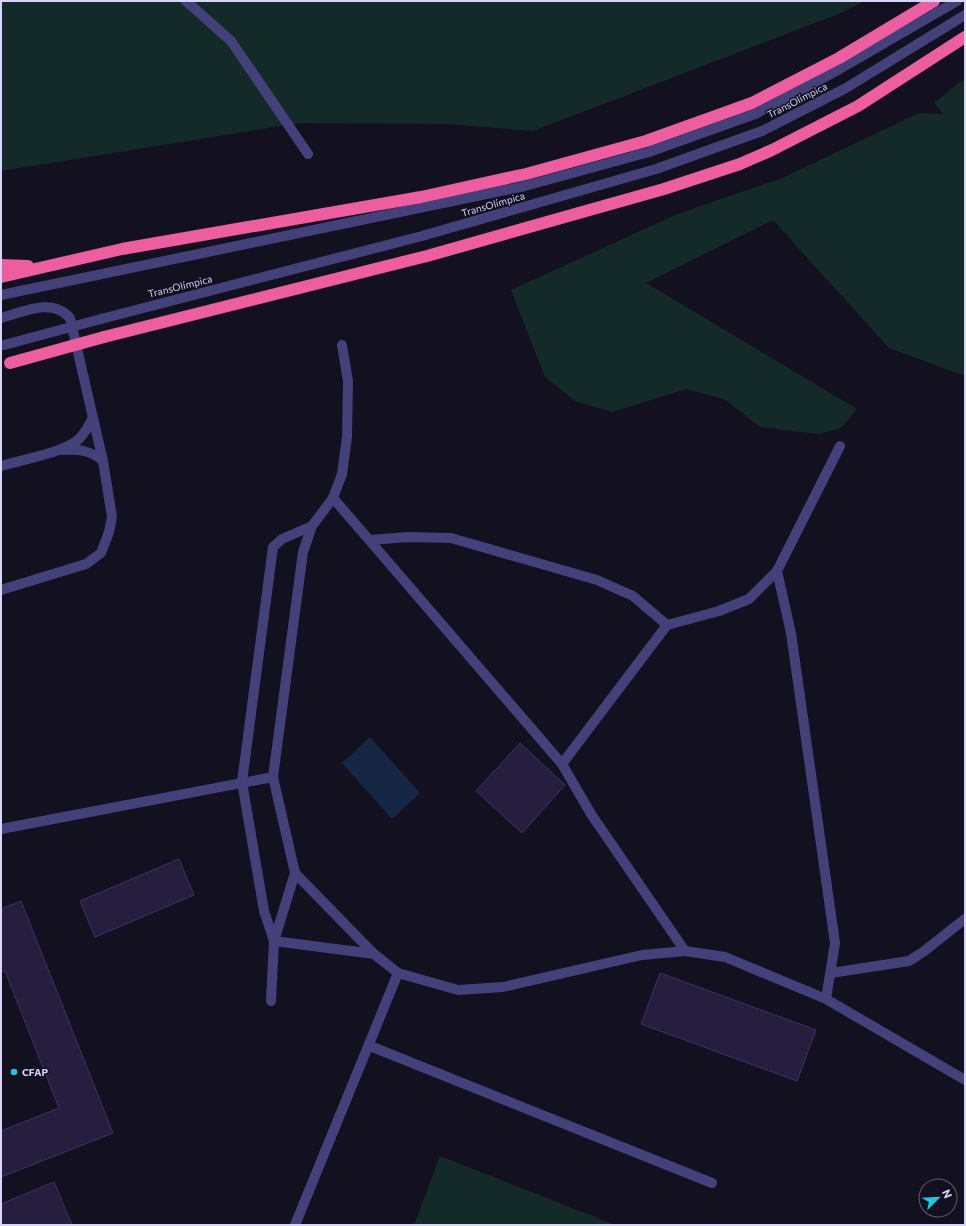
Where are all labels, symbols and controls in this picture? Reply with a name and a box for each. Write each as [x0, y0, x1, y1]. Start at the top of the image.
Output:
street label: TransOlímpica [765, 80, 829, 120]
street label: TransOlímpica [460, 189, 526, 219]
street label: TransOlímpica [147, 272, 213, 300]
place label: CFAP [22, 1066, 48, 1078]
marker: CFAP [9, 1067, 19, 1077]
north arrow [918, 1178, 958, 1218]
text: N [940, 1187, 955, 1200]

